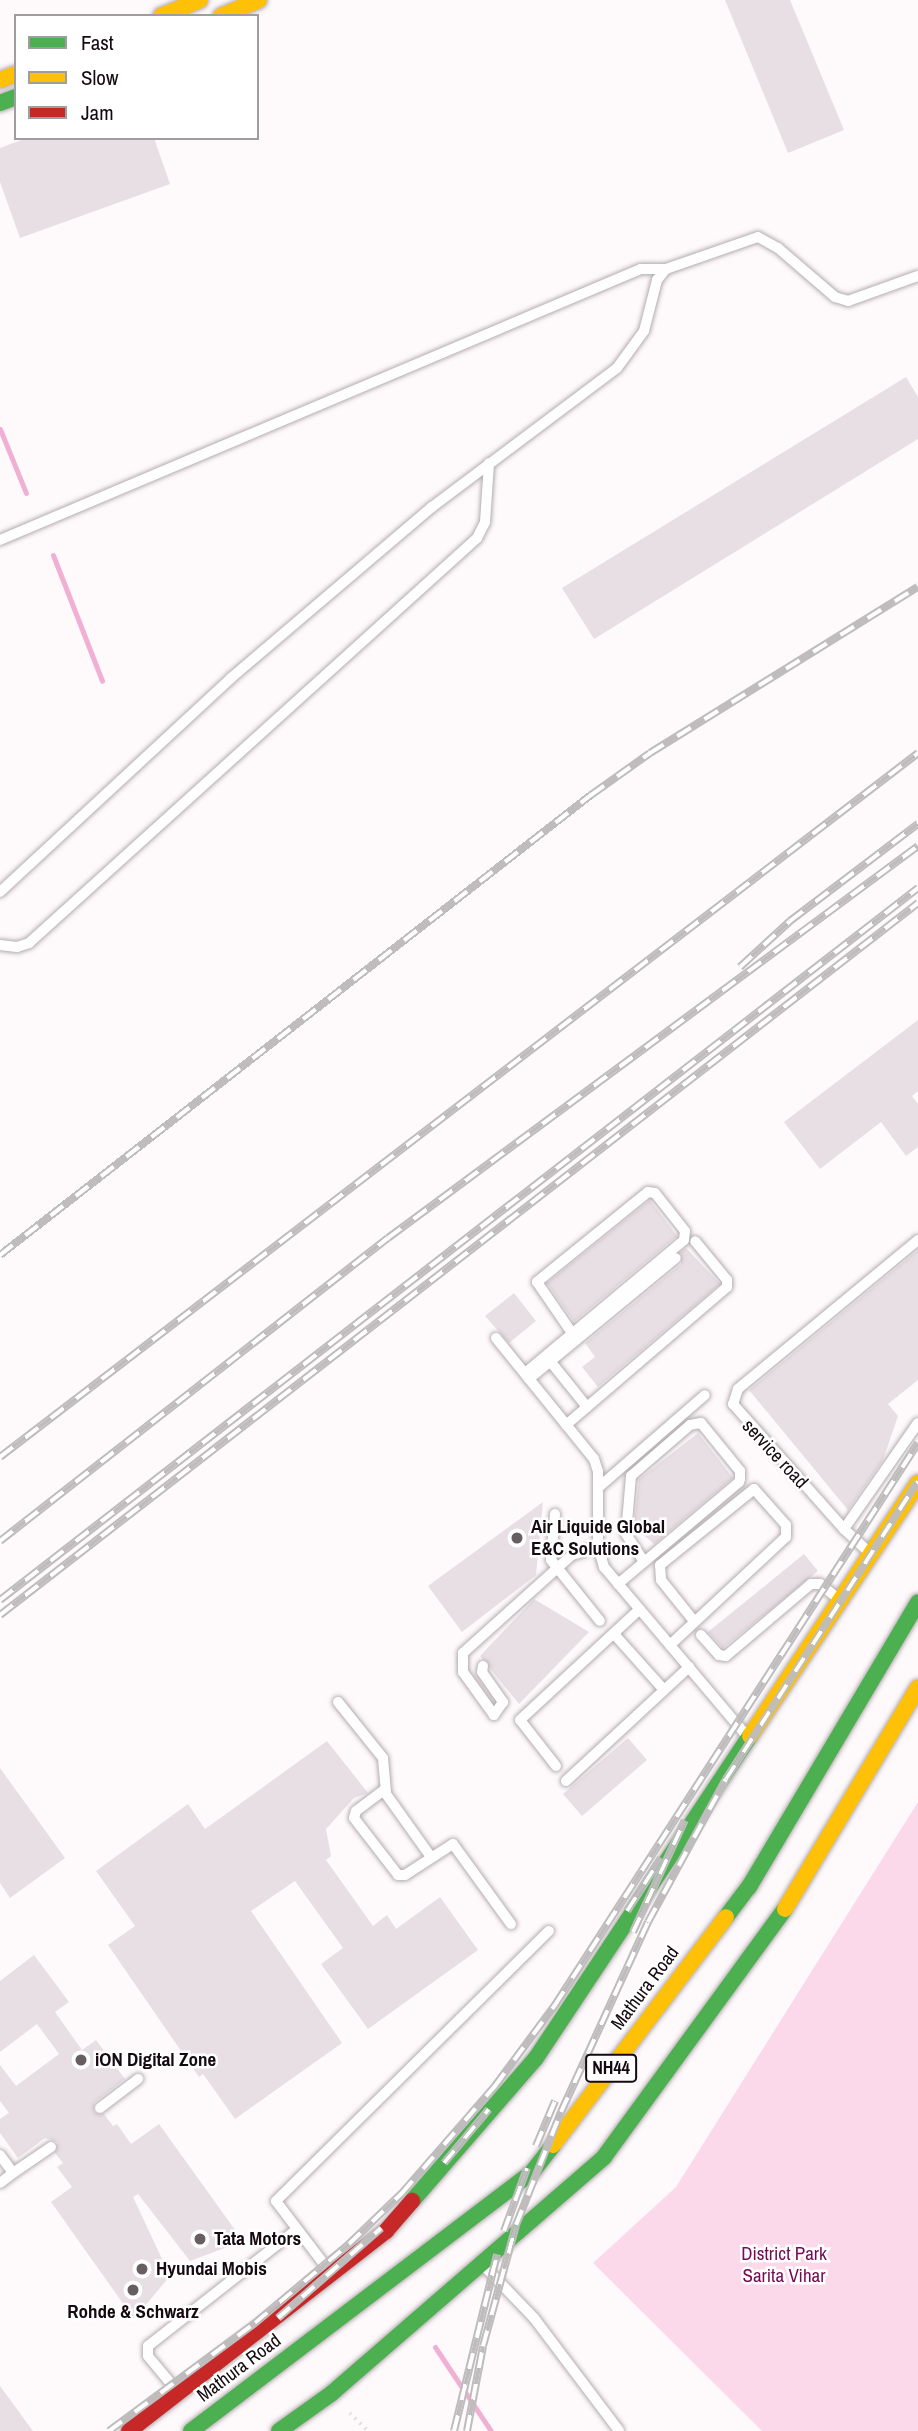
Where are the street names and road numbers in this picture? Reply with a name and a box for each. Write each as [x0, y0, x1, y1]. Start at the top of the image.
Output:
street label: service road [737, 1415, 813, 1493]
street label: Mathura Road [606, 1942, 684, 2034]
road number: NH44 [585, 2054, 637, 2082]
street label: Mathura Road [193, 2329, 285, 2407]

